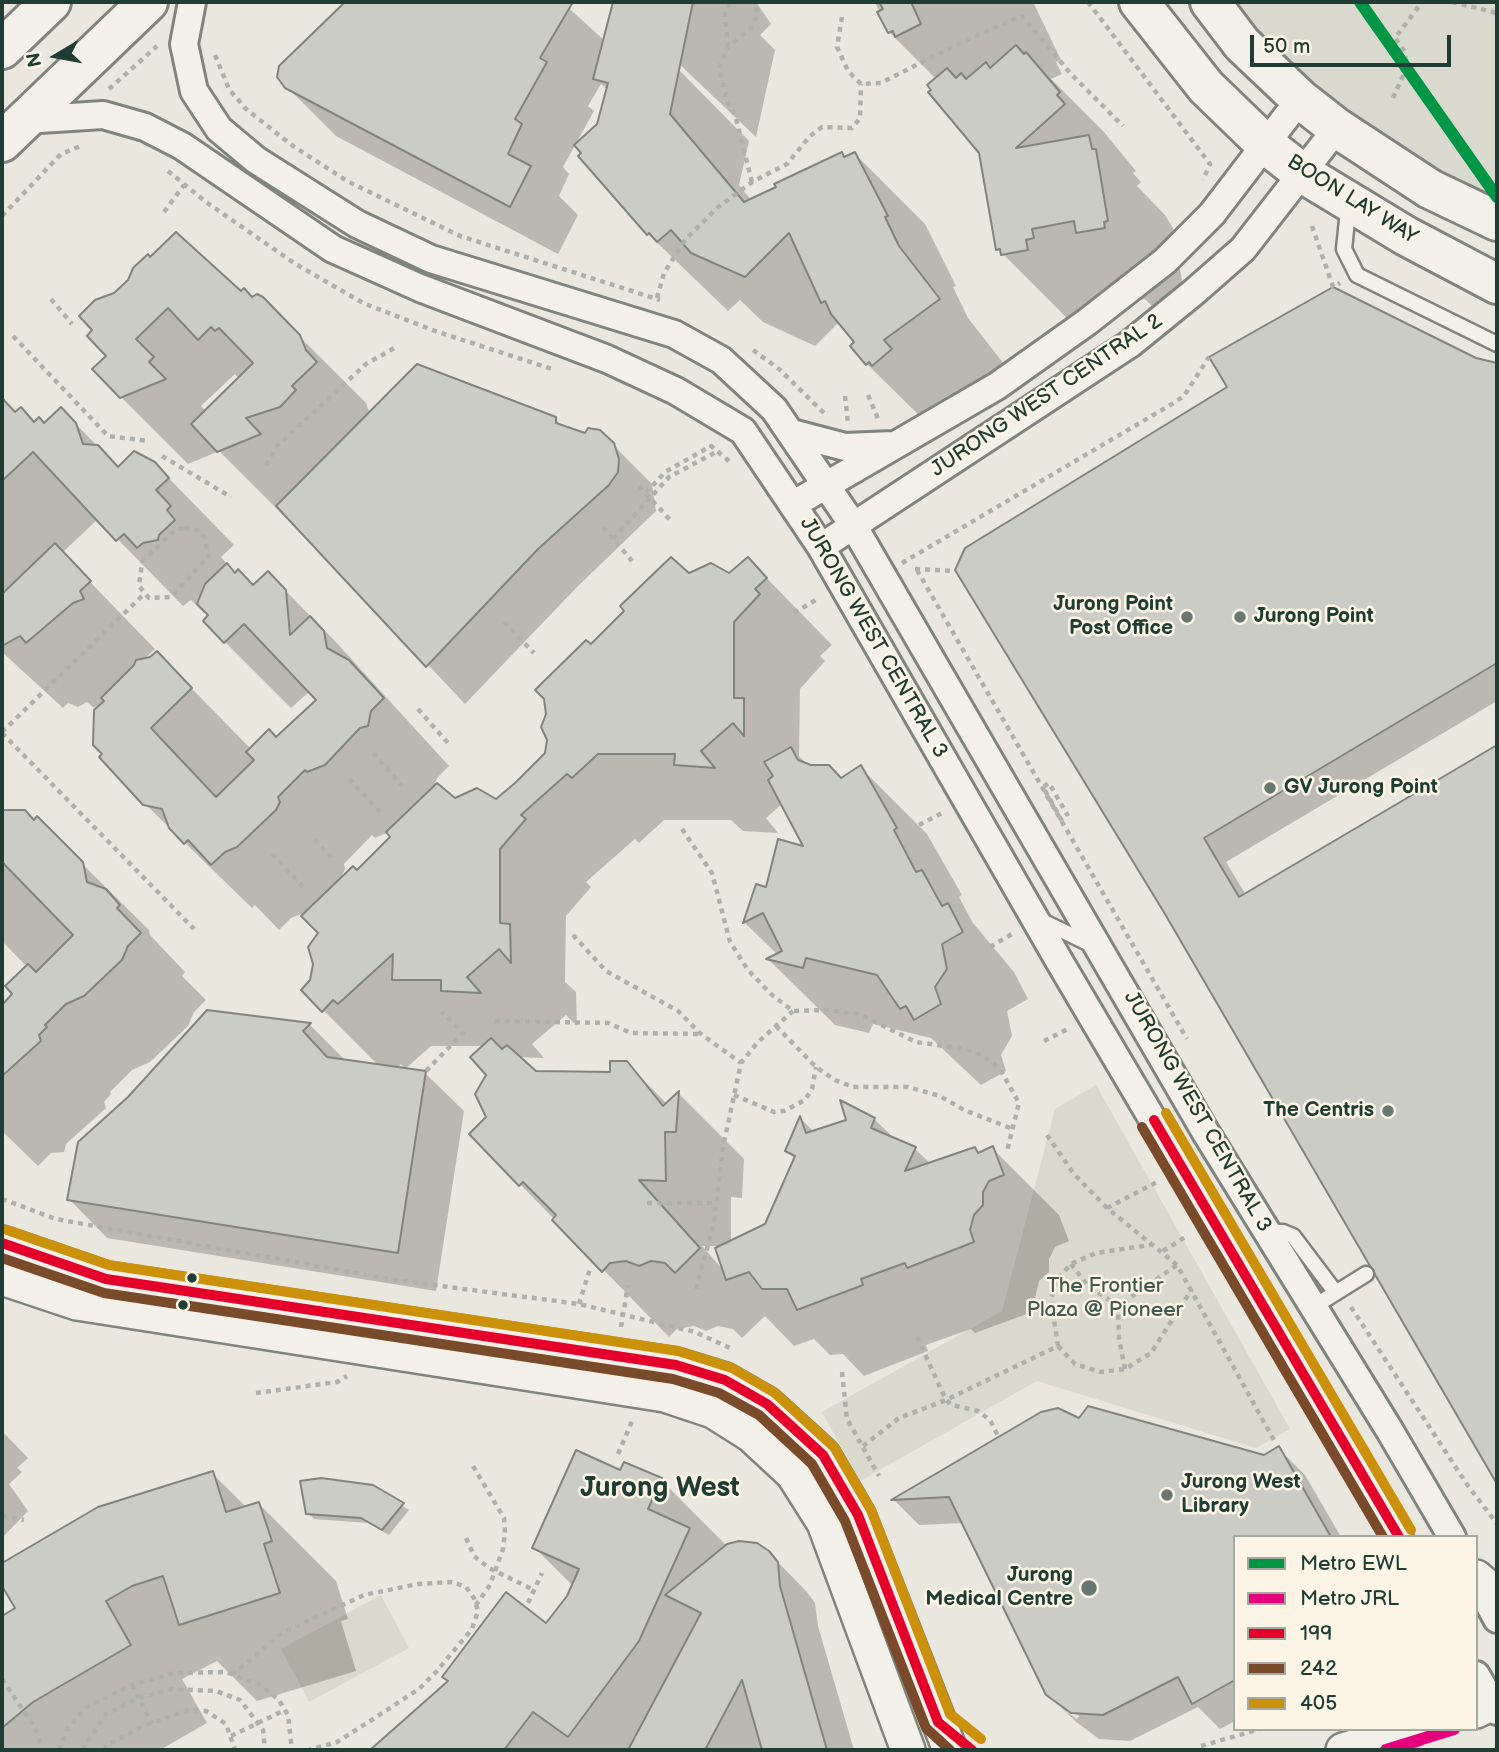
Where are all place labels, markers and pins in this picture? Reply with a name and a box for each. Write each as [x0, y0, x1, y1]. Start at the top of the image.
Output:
place label: Jurong Point Post Office [1053, 592, 1173, 642]
place label: Jurong Point [1254, 604, 1374, 630]
marker: Jurong Point Post Office [1179, 609, 1195, 625]
marker: Jurong Point [1232, 609, 1248, 625]
place label: GV Jurong Point [1284, 775, 1438, 801]
marker: GV Jurong Point [1262, 780, 1278, 796]
place label: The Centris [1263, 1098, 1374, 1124]
marker: The Centris [1380, 1103, 1396, 1119]
unlabelled marker [185, 1271, 199, 1285]
unlabelled marker [176, 1298, 190, 1312]
place label: Jurong West Library [1181, 1470, 1300, 1520]
marker: Jurong West Library [1159, 1487, 1175, 1503]
place label: Jurong Medical Centre [925, 1563, 1073, 1613]
marker: Jurong Medical Centre [1079, 1578, 1099, 1598]

